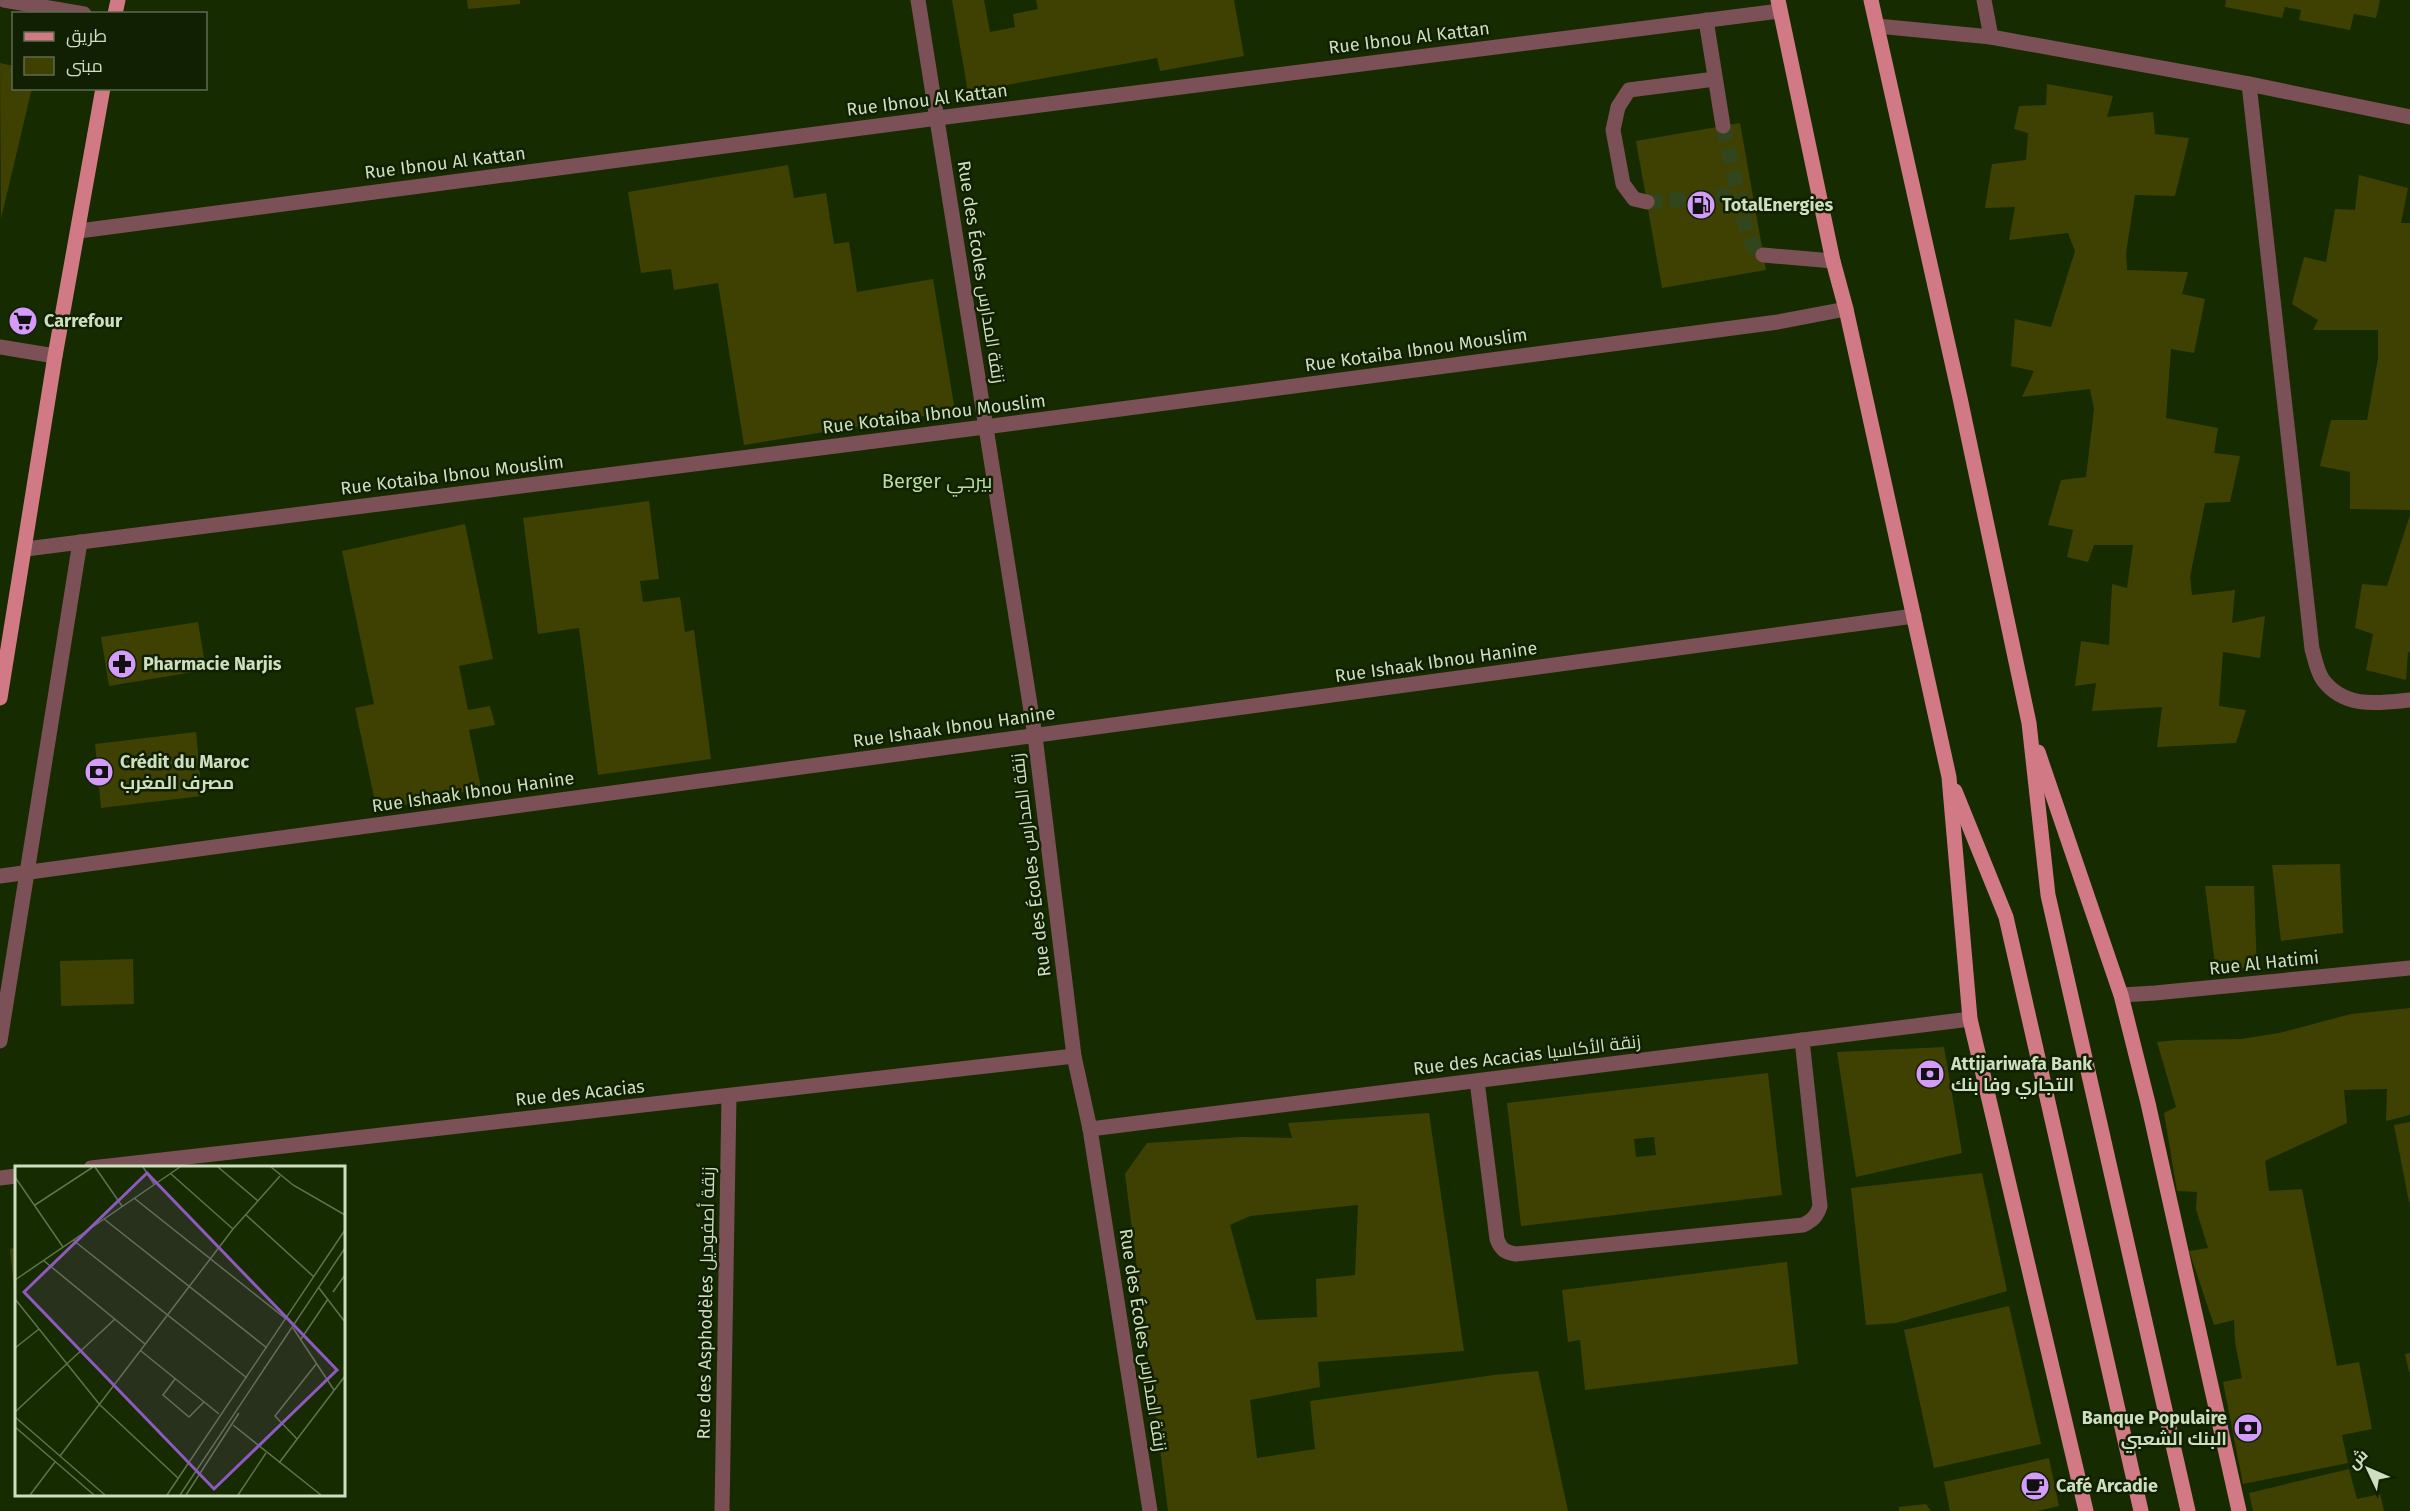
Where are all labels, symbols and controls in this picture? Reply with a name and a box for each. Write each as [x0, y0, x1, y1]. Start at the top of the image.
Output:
legend [12, 12, 207, 90]
street label: Rue Ibnou Al Kattan [1327, 17, 1491, 59]
text: طريق [66, 25, 107, 48]
text: مبنى [66, 55, 103, 77]
street label: Rue Ibnou Al Kattan [845, 79, 1009, 121]
street label: Rue Ibnou Al Kattan [363, 142, 527, 184]
street label: Rue des Écoles زنقة المدارس [953, 159, 1010, 385]
fuel station icon: TotalEnergies [1685, 189, 1717, 221]
place label: TotalEnergies [1722, 194, 1834, 216]
supermarket icon: Carrefour [7, 305, 39, 337]
place label: Carrefour [44, 310, 123, 332]
street label: Rue Kotaiba Ibnou Mouslim [1303, 323, 1529, 377]
street label: Rue Kotaiba Ibnou Mouslim [821, 389, 1047, 439]
street label: Rue Kotaiba Ibnou Mouslim [339, 450, 565, 500]
district label: Berger بيرجي [882, 469, 992, 497]
street label: Rue Ishaak Ibnou Hanine [1333, 637, 1539, 687]
pharmacy icon: Pharmacie Narjis [106, 648, 138, 680]
place label: Pharmacie Narjis [143, 653, 282, 675]
street label: Rue Ishaak Ibnou Hanine [851, 702, 1057, 752]
place label: Crédit du Maroc مصرف المغرب [120, 751, 249, 794]
street label: Rue des Écoles زنقة المدارس [1005, 752, 1056, 978]
bank icon: Crédit du Maroc مصرف المغرب [83, 756, 115, 788]
street label: Rue Ishaak Ibnou Hanine [370, 767, 576, 817]
street label: Rue Al Hatimi [2208, 946, 2320, 980]
street label: Rue des Acacias زنقة الأكاسيا [1412, 1030, 1642, 1080]
place label: Attijariwafa Bank التجاري وفا بنك [1950, 1053, 2093, 1099]
bank icon: Attijariwafa Bank التجاري وفا بنك [1914, 1058, 1946, 1090]
street label: Rue des Acacias [514, 1075, 646, 1111]
inset map [15, 1166, 345, 1496]
street label: Rue des Asphodèles زنقة أصفوديل [693, 1166, 719, 1440]
street label: Rue des Écoles زنقة المدارس [1115, 1227, 1172, 1453]
place label: Banque Populaire البنك الشعبي [2082, 1407, 2227, 1454]
bank icon: Banque Populaire البنك الشعبي [2232, 1412, 2264, 1444]
north arrow [2338, 1439, 2398, 1499]
text: ش [2344, 1445, 2372, 1473]
cafe icon: Café Arcadie [2019, 1470, 2051, 1502]
place label: Café Arcadie [2056, 1475, 2158, 1497]

